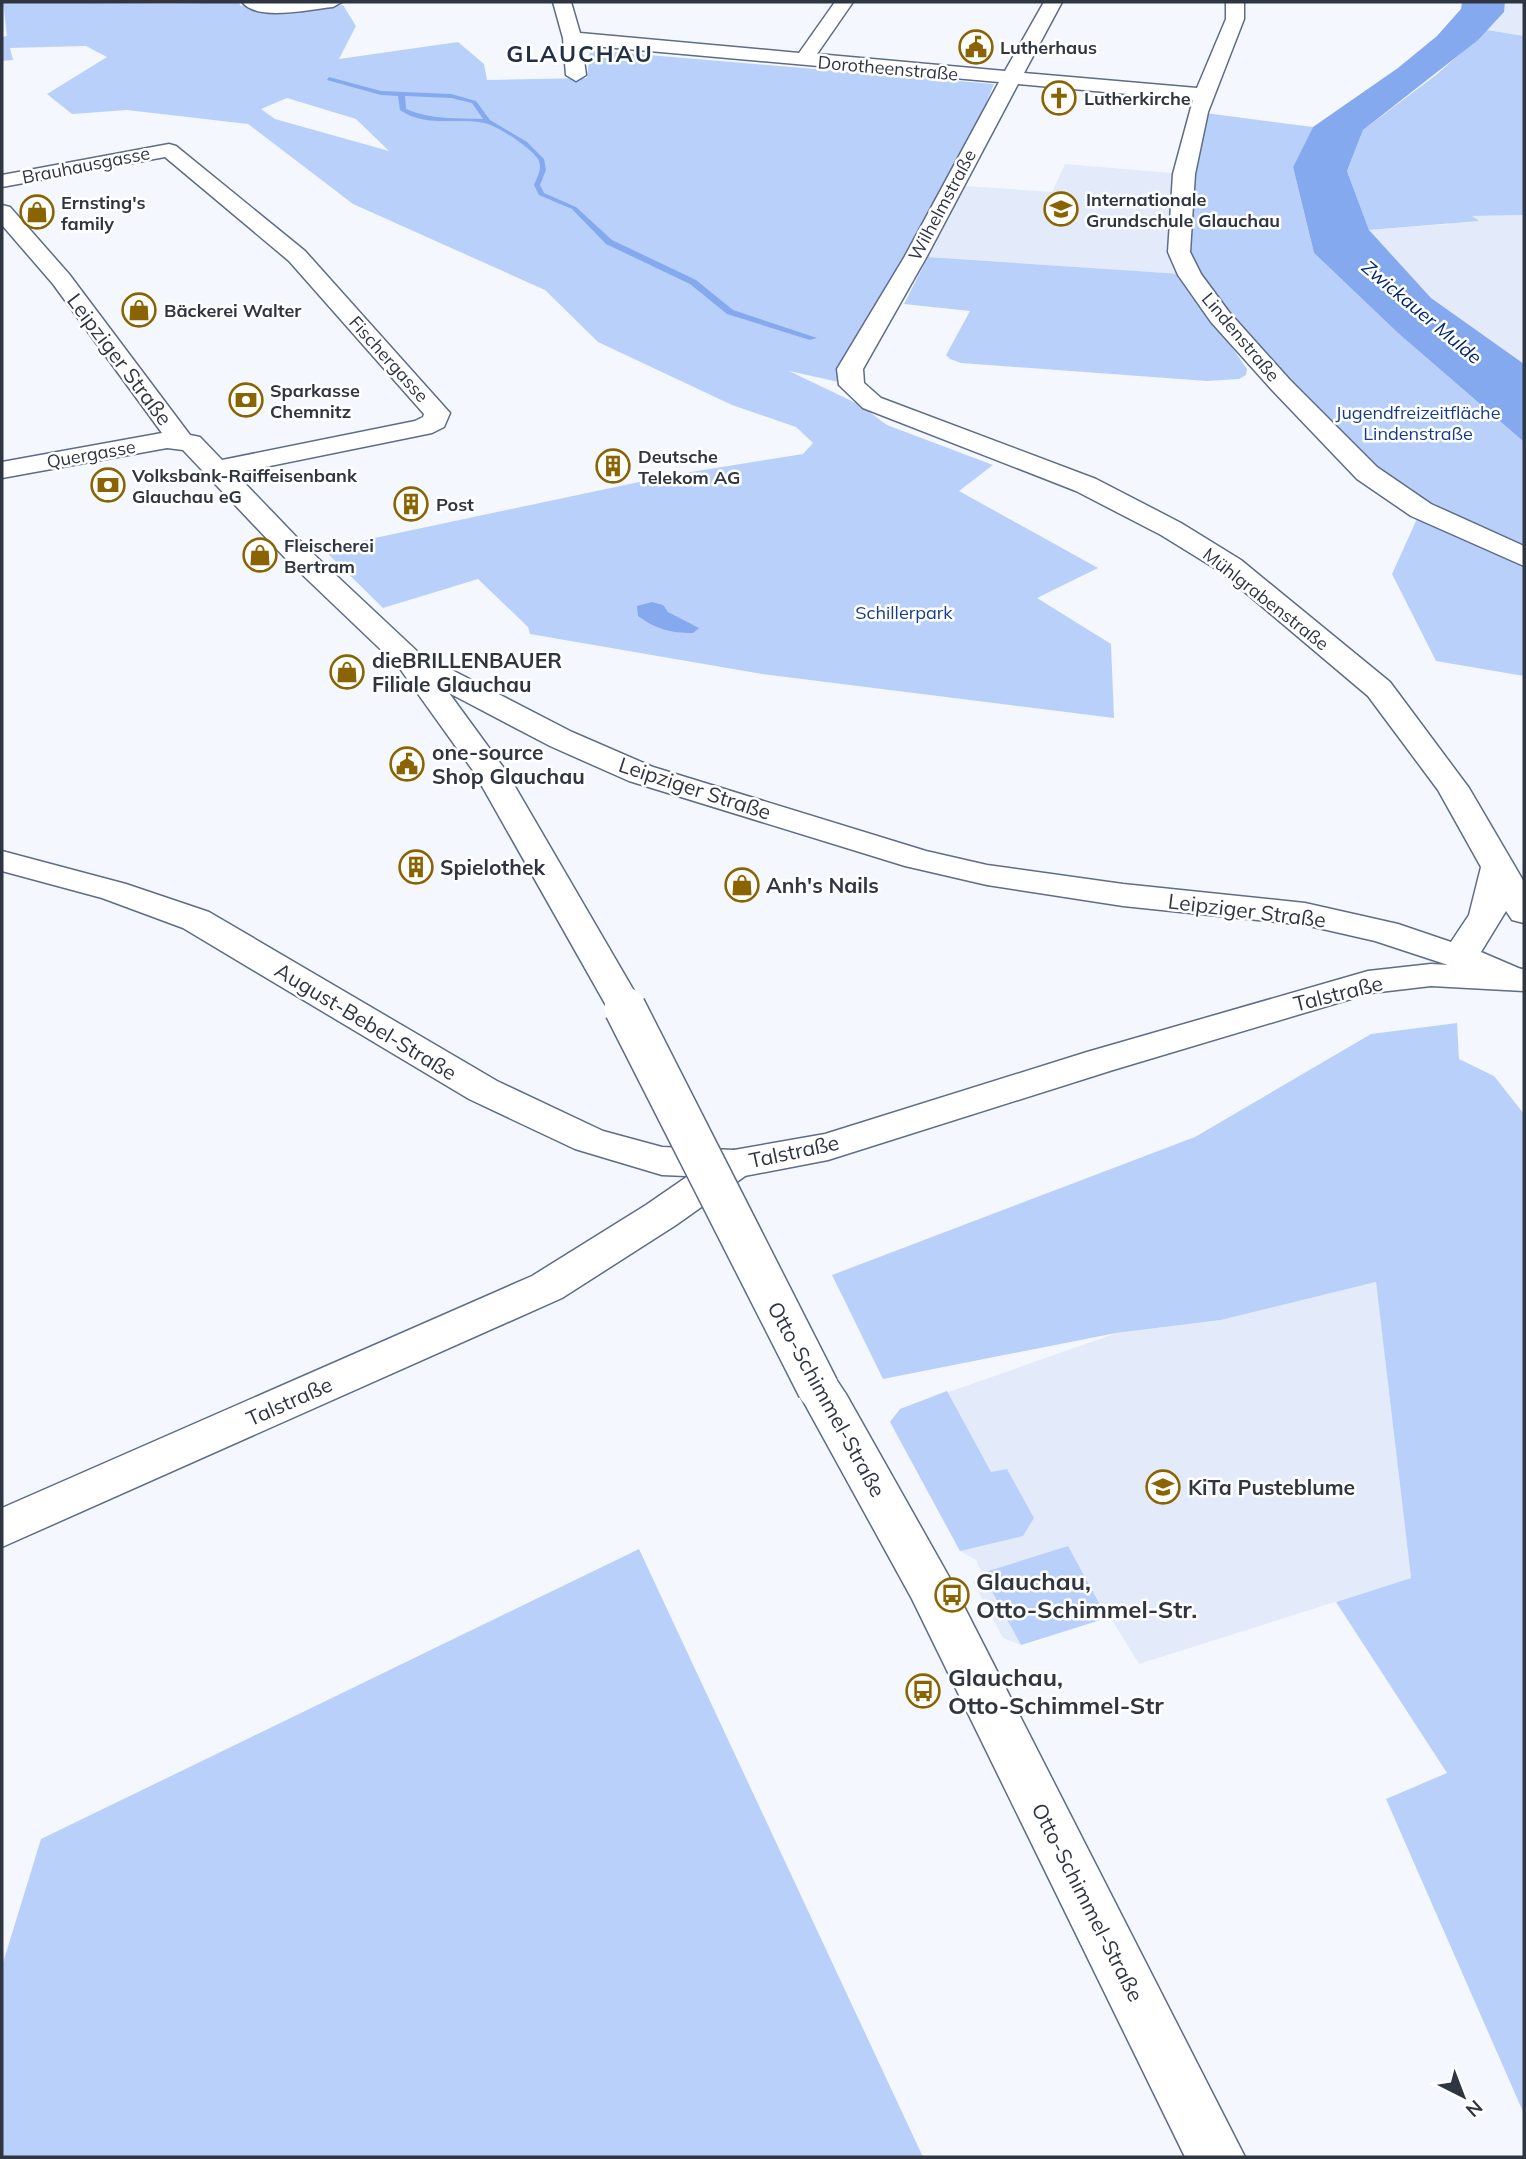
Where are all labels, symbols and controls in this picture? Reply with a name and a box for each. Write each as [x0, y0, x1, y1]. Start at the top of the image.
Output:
public building icon: Lutherhaus [957, 28, 995, 66]
place label: Lutherhaus [1000, 36, 1097, 59]
district label: GLAUCHAU [506, 39, 654, 68]
street label: Dorotheenstraße [817, 50, 959, 86]
church icon: Lutherkirche [1040, 79, 1078, 117]
place label: Lutherkirche [1084, 87, 1191, 110]
street label: Brauhausgasse [20, 141, 152, 189]
street label: Wilhelmstraße [903, 145, 981, 265]
place label: Internationale Grundschule Glauchau [1086, 188, 1280, 232]
school or university icon: Internationale Grundschule Glauchau [1042, 190, 1080, 228]
place label: Ernsting's family [61, 191, 146, 235]
shop icon: Ernsting's family [18, 193, 56, 231]
water label: Zwickauer Mulde [1357, 255, 1487, 369]
street label: Leipziger Straße [62, 288, 178, 430]
street label: Lindenstraße [1197, 288, 1285, 386]
shop icon: Bäckerei Walter [120, 291, 158, 329]
place label: Bäckerei Walter [164, 299, 302, 322]
street label: Fischergasse [344, 311, 434, 407]
place label: Sparkasse Chemnitz [270, 379, 360, 423]
bank icon: Sparkasse Chemnitz [227, 381, 265, 419]
park label: Jugendfreizeitfläche Lindenstraße [1336, 401, 1500, 445]
street label: Quergasse [45, 435, 137, 473]
place label: Deutsche Telekom AG [638, 445, 740, 489]
building icon: Deutsche Telekom AG [594, 447, 632, 485]
place label: Volksbank-Raiffeisenbank Glauchau eG [131, 464, 358, 508]
bank icon: Volksbank-Raiffeisenbank Glauchau eG [89, 466, 127, 504]
building icon: Post [392, 485, 430, 523]
place label: Post [436, 493, 474, 516]
place label: Fleischerei Bertram [284, 534, 374, 578]
shop icon: Fleischerei Bertram [241, 536, 279, 574]
street label: Mühlgrabenstraße [1198, 543, 1334, 655]
park label: Schillerpark [855, 601, 953, 624]
place label: dieBRILLENBAUER Filiale Glauchau [372, 647, 562, 697]
shop icon: dieBRILLENBAUER Filiale Glauchau [328, 653, 366, 691]
place label: one-source Shop Glauchau [432, 739, 585, 789]
public building icon: one-source Shop Glauchau [388, 745, 426, 783]
street label: Leipziger Straße [616, 751, 774, 825]
building icon: Spielothek [397, 848, 435, 886]
place label: Spielothek [440, 854, 545, 880]
shop icon: Anh's Nails [723, 866, 761, 904]
place label: Anh's Nails [766, 872, 879, 898]
street label: Leipziger Straße [1167, 887, 1327, 933]
street label: August-Bebel-Straße [270, 956, 462, 1086]
street label: Talstraße [1291, 969, 1385, 1017]
street label: Talstraße [747, 1129, 841, 1173]
street label: Otto-Schimmel-Straße [762, 1297, 892, 1501]
street label: Talstraße [242, 1371, 336, 1431]
school or university icon: KiTa Pusteblume [1144, 1468, 1182, 1506]
place label: KiTa Pusteblume [1188, 1474, 1355, 1500]
place label: Glauchau, Otto-Schimmel-Str. [976, 1566, 1197, 1624]
bus stop icon: Glauchau, Otto-Schimmel-Str. [933, 1576, 971, 1614]
place label: Glauchau, Otto-Schimmel-Str [948, 1662, 1164, 1720]
bus stop icon: Glauchau, Otto-Schimmel-Str [904, 1672, 942, 1710]
street label: Otto-Schimmel-Straße [1027, 1798, 1149, 2006]
north arrow [1428, 2061, 1498, 2131]
text: N [1461, 2095, 1488, 2122]

